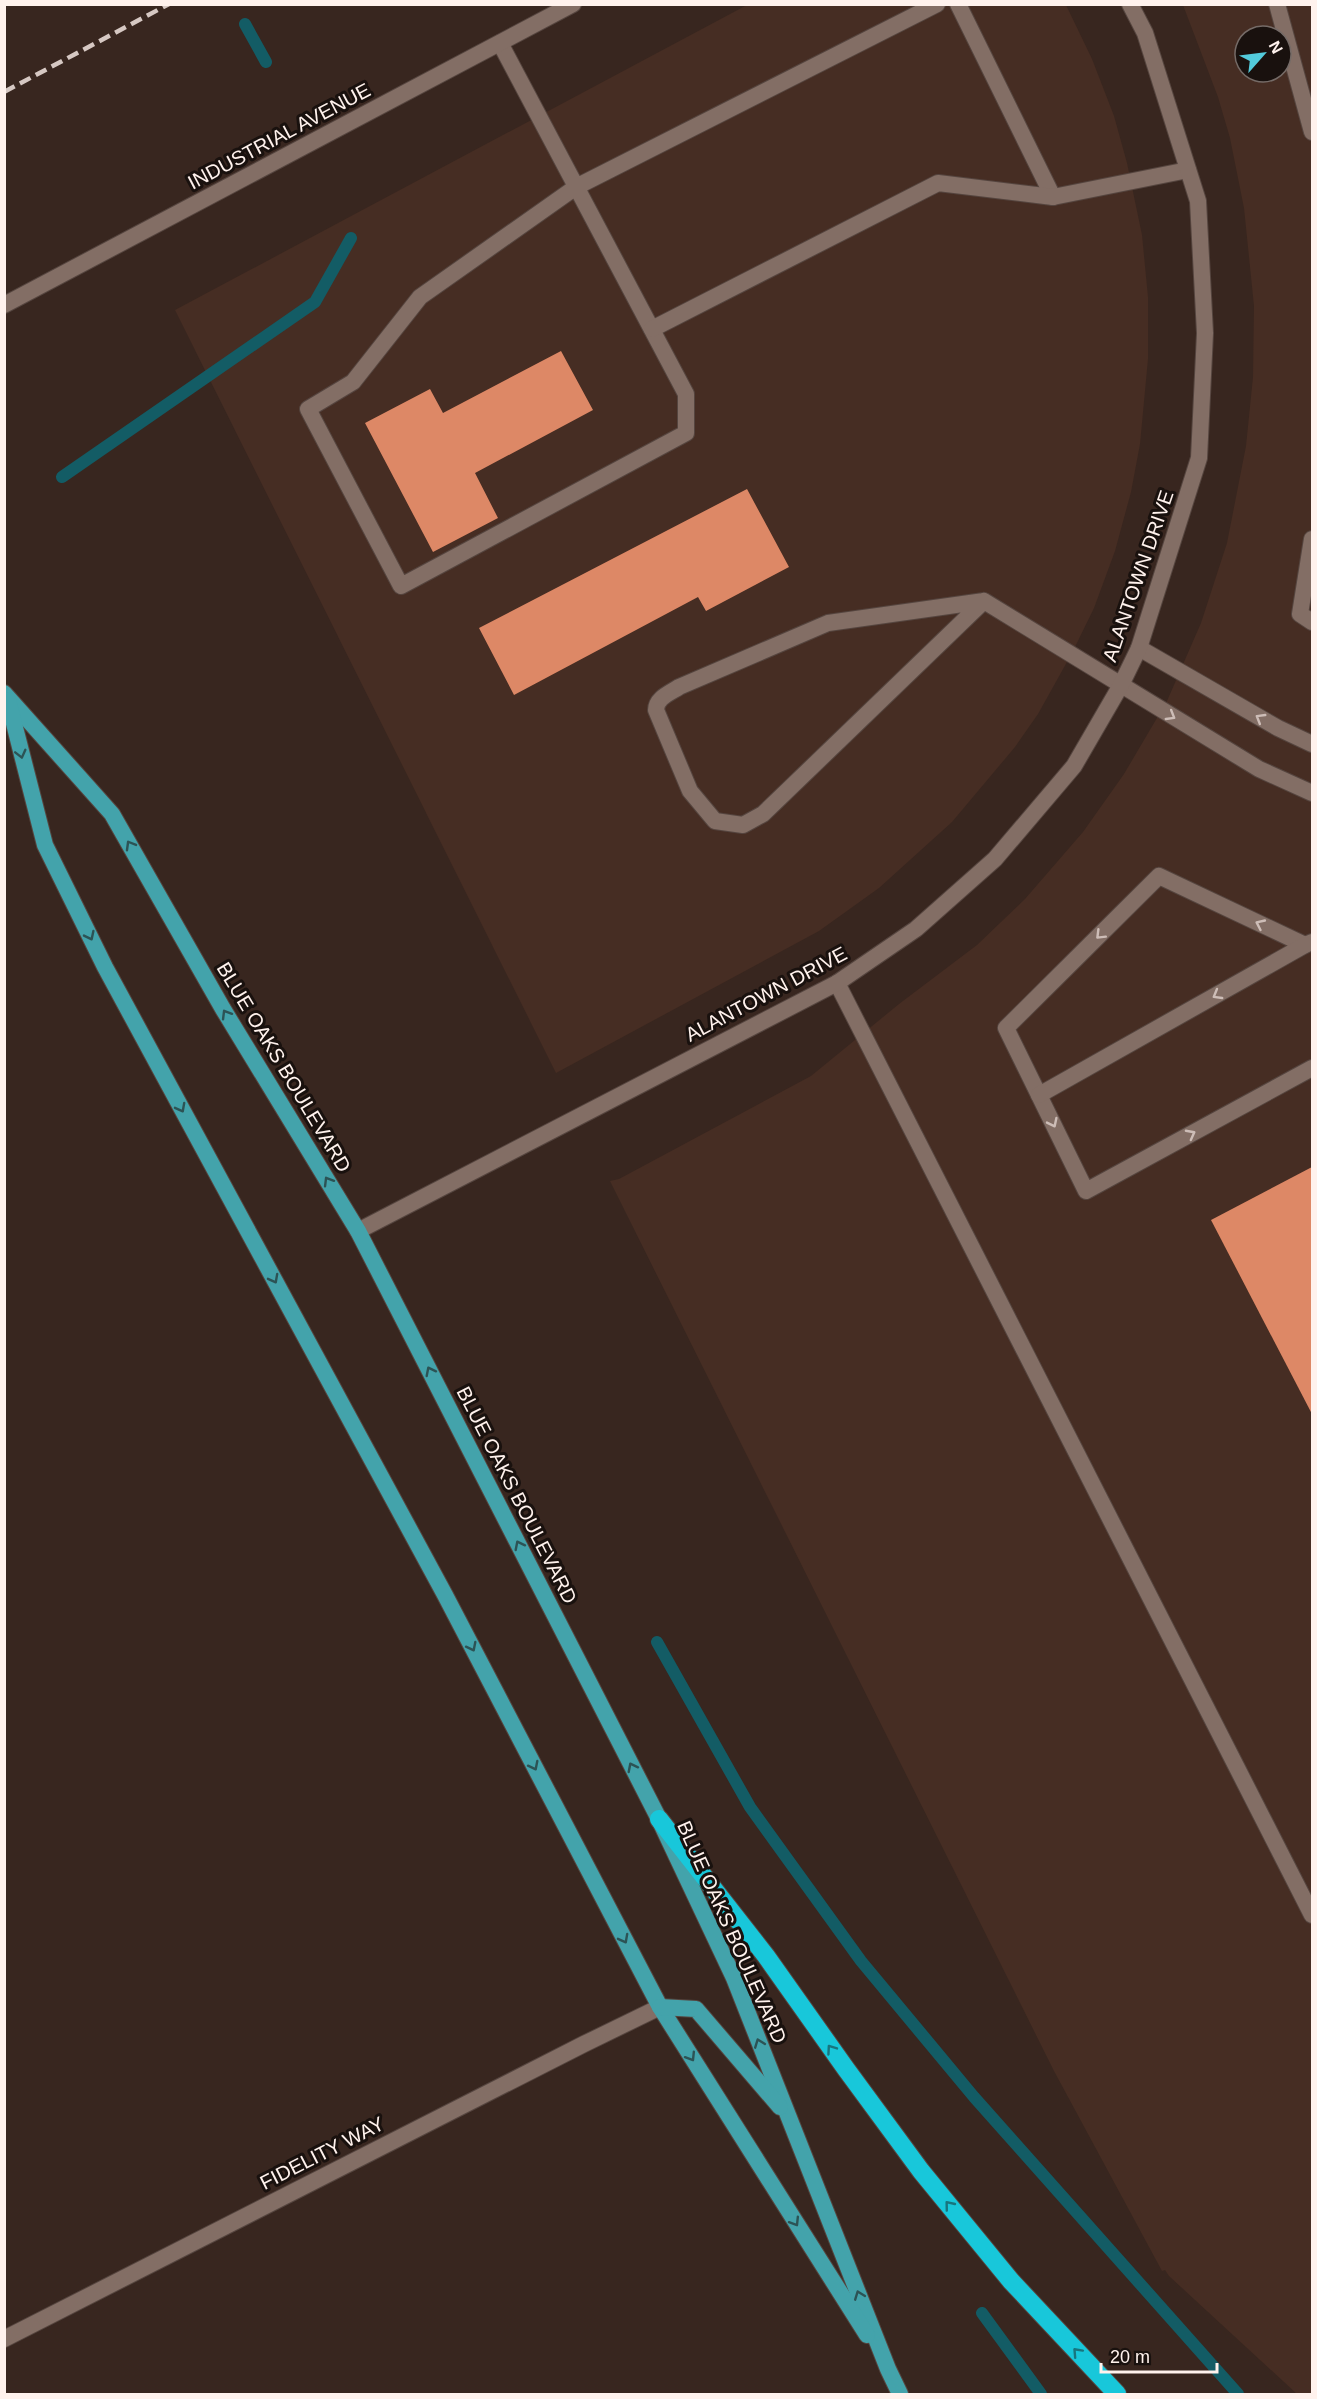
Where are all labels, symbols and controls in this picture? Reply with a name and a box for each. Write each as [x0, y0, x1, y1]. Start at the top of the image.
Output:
north arrow [1233, 24, 1293, 84]
text: N [1266, 38, 1286, 56]
street label: INDUSTRIAL AVENUE [184, 79, 374, 193]
street label: ALANTOWN DRIVE [1098, 487, 1178, 665]
one-way arrow [1165, 709, 1175, 721]
one-way arrow [1256, 713, 1266, 725]
one-way arrow [14, 749, 27, 759]
one-way arrow [126, 841, 137, 851]
one-way arrow [1255, 920, 1266, 932]
one-way arrow [1096, 928, 1107, 939]
one-way arrow [82, 929, 94, 940]
street label: ALANTOWN DRIVE [682, 942, 850, 1046]
street label: BLUE OAKS BOULEVARD [213, 958, 355, 1176]
one-way arrow [1213, 988, 1223, 999]
one-way arrow [222, 1010, 234, 1020]
one-way arrow [174, 1101, 185, 1112]
one-way arrow [1045, 1116, 1057, 1127]
one-way arrow [1185, 1130, 1195, 1141]
one-way arrow [323, 1177, 335, 1187]
one-way arrow [267, 1273, 278, 1283]
one-way arrow [426, 1367, 437, 1378]
street label: BLUE OAKS BOULEVARD [453, 1383, 581, 1607]
one-way arrow [514, 1540, 526, 1551]
one-way arrow [465, 1640, 476, 1651]
one-way arrow [527, 1760, 538, 1771]
one-way arrow [628, 1762, 639, 1773]
street label: BLUE OAKS BOULEVARD [673, 1818, 791, 2046]
one-way arrow [617, 1933, 628, 1944]
one-way arrow [754, 2038, 767, 2049]
one-way arrow [827, 2045, 838, 2056]
one-way arrow [684, 2050, 695, 2061]
street label: FIDELITY WAY [256, 2112, 388, 2194]
one-way arrow [945, 2200, 956, 2211]
one-way arrow [788, 2215, 799, 2226]
one-way arrow [853, 2290, 866, 2301]
scale bar [1101, 2336, 1216, 2374]
text: 20 m [1110, 2347, 1150, 2367]
one-way arrow [1073, 2348, 1084, 2358]

